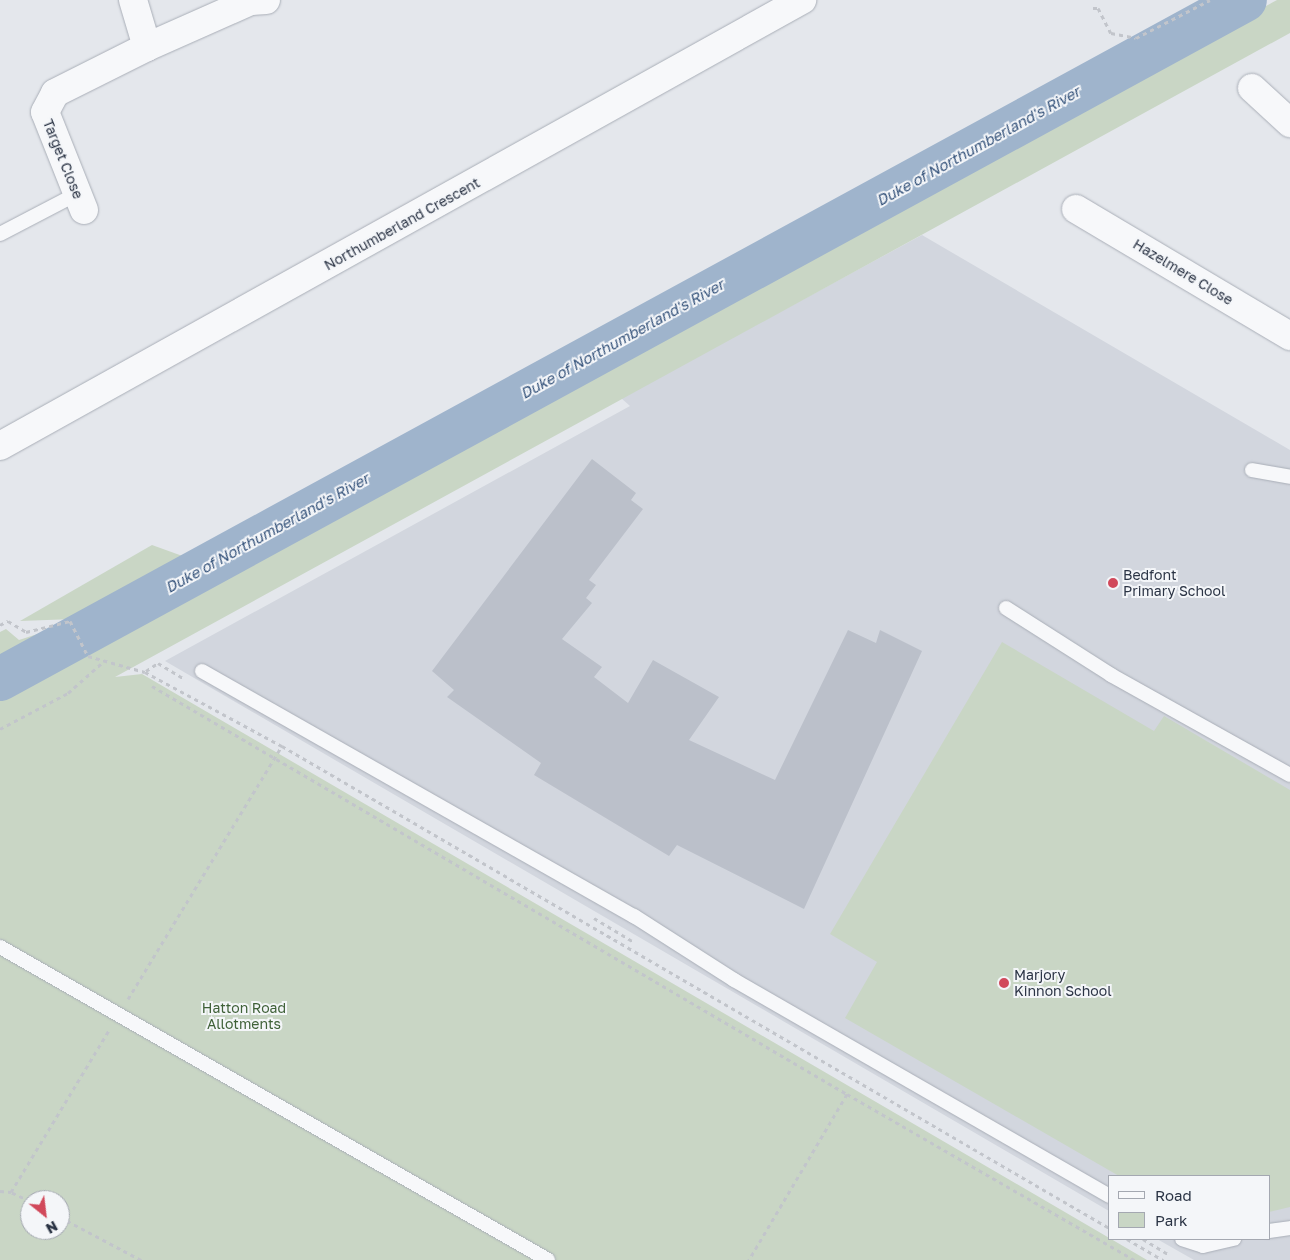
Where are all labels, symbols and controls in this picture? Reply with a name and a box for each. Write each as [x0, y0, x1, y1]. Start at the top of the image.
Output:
water label: Duke of Northumberland's River [873, 82, 1083, 210]
street label: Target Close [39, 117, 87, 201]
street label: Northumberland Crescent [321, 174, 483, 274]
street label: Hazelmere Close [1130, 236, 1236, 308]
water label: Duke of Northumberland's River [517, 275, 727, 403]
water label: Duke of Northumberland's River [162, 469, 372, 597]
place label: Bedfont Primary School [1123, 567, 1225, 600]
marker: Bedfont Primary School [1107, 577, 1119, 589]
place label: Marjory Kinnon School [1014, 967, 1112, 1000]
marker: Marjory Kinnon School [998, 977, 1010, 989]
park label: Hatton Road Allotments [202, 1000, 286, 1032]
legend [1108, 1175, 1270, 1240]
text: Road [1155, 1186, 1192, 1204]
north arrow [20, 1190, 70, 1240]
text: Park [1155, 1211, 1187, 1229]
text: N [43, 1218, 61, 1238]

